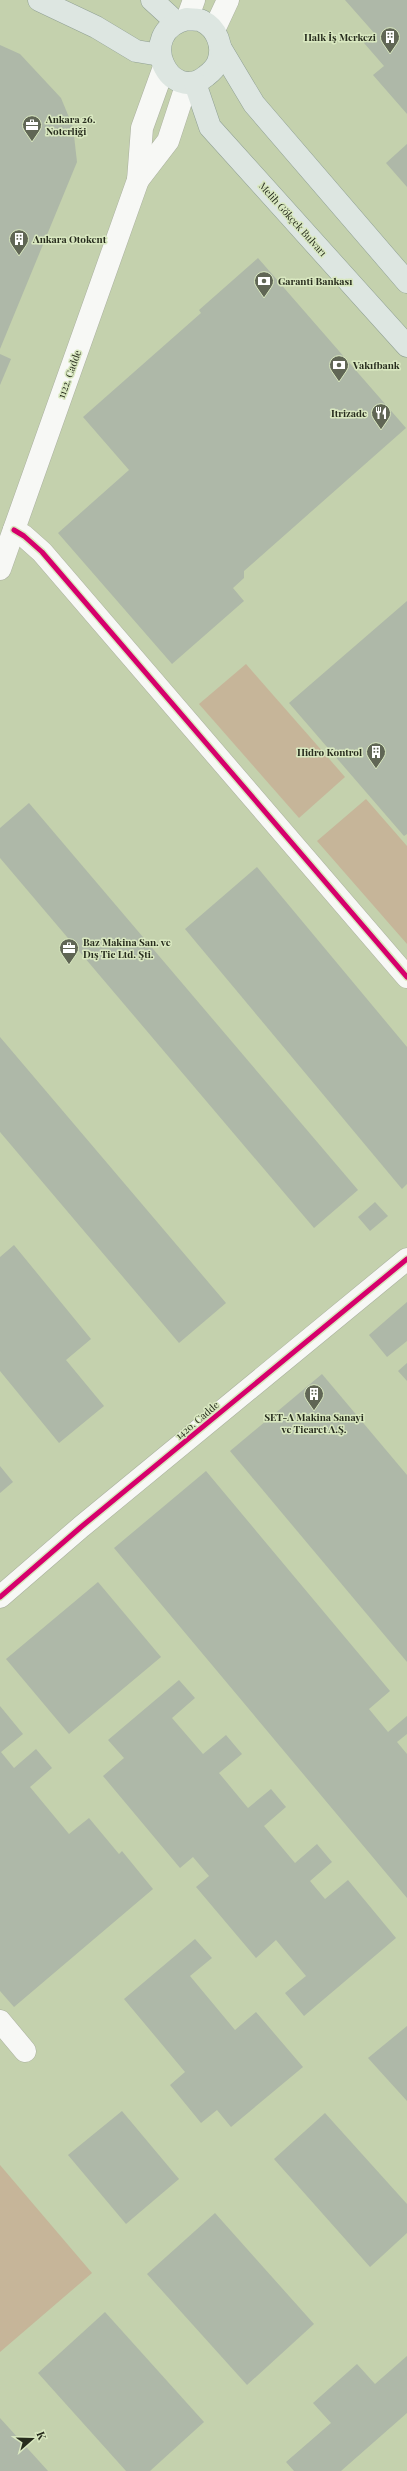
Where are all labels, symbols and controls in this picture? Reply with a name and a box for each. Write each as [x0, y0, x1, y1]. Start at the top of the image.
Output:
building icon: Halk İş Merkezi [379, 26, 401, 54]
place label: Halk İş Merkezi [304, 30, 376, 44]
place label: Ankara 26. Noterliği [45, 112, 96, 138]
office icon: Ankara 26. Noterliği [21, 114, 43, 142]
street label: Melih Gökçek Bulvarı [256, 179, 330, 259]
building icon: Ankara Otokent [8, 228, 30, 256]
place label: Ankara Otokent [32, 232, 107, 246]
bank icon: Garanti Bankası [253, 270, 275, 298]
place label: Garanti Bankası [278, 274, 352, 288]
street label: 1122. Cadde [54, 348, 84, 400]
bank icon: Vakıfbank [328, 354, 350, 382]
place label: Vakıfbank [352, 358, 400, 372]
restaurant icon: Itrizade [370, 402, 392, 430]
place label: Itrizade [331, 406, 367, 420]
building icon: Hidro Kontrol [365, 741, 387, 769]
place label: Hidro Kontrol [297, 745, 362, 759]
place label: Baz Makina San. ve Dış Tic Ltd. Şti. [83, 935, 171, 961]
office icon: Baz Makina San. ve Dış Tic Ltd. Şti. [58, 937, 80, 965]
building icon: SET-A Makina Sanayi ve Ticaret A.Ş. [303, 1383, 325, 1411]
street label: 1420. Cadde [172, 1398, 222, 1442]
place label: SET-A Makina Sanayi ve Ticaret A.Ş. [264, 1410, 364, 1436]
north arrow [12, 2419, 52, 2459]
text: K [33, 2429, 50, 2442]

